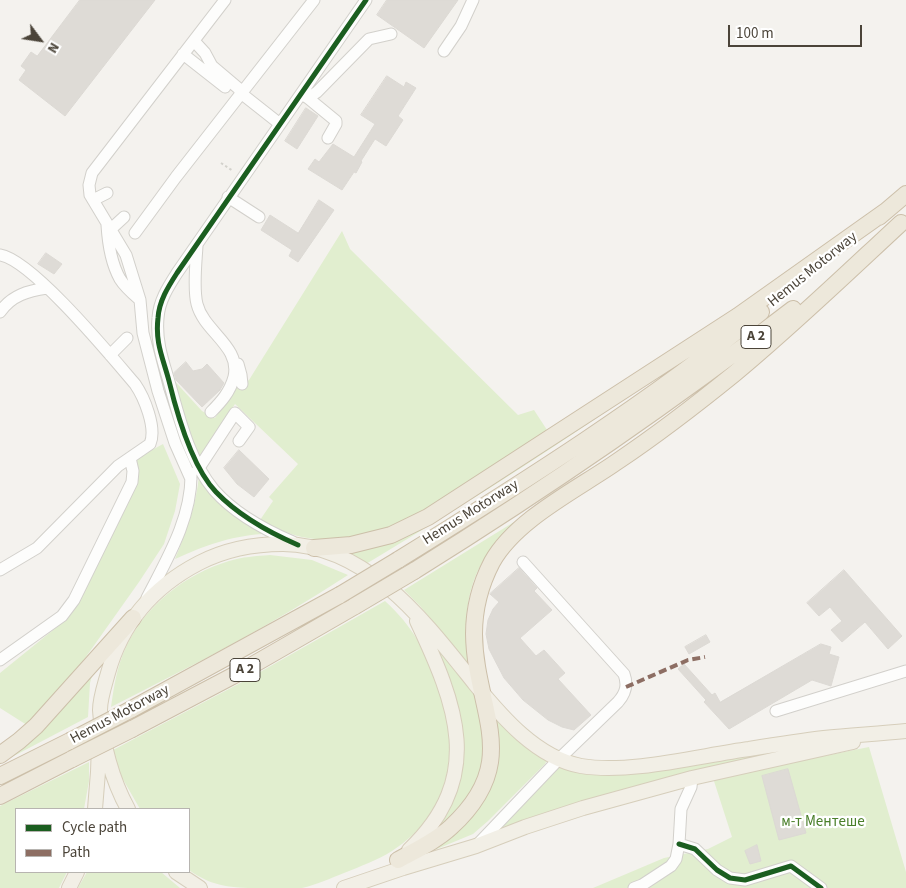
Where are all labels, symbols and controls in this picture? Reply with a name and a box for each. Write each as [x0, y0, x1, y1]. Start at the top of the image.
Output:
north arrow [15, 15, 65, 65]
scale bar [731, 15, 865, 47]
text: 100 m [736, 23, 774, 44]
text: N [42, 39, 64, 57]
street label: Hemus Motorway [765, 229, 861, 311]
road number: A 2 [741, 326, 771, 348]
street label: Hemus Motorway [420, 476, 522, 550]
road number: A 2 [230, 658, 260, 682]
street label: Hemus Motorway [67, 681, 173, 749]
legend [15, 808, 190, 873]
park label: м-т Ментeше [781, 814, 865, 832]
text: Cycle path [62, 817, 127, 838]
text: Path [62, 842, 90, 863]

